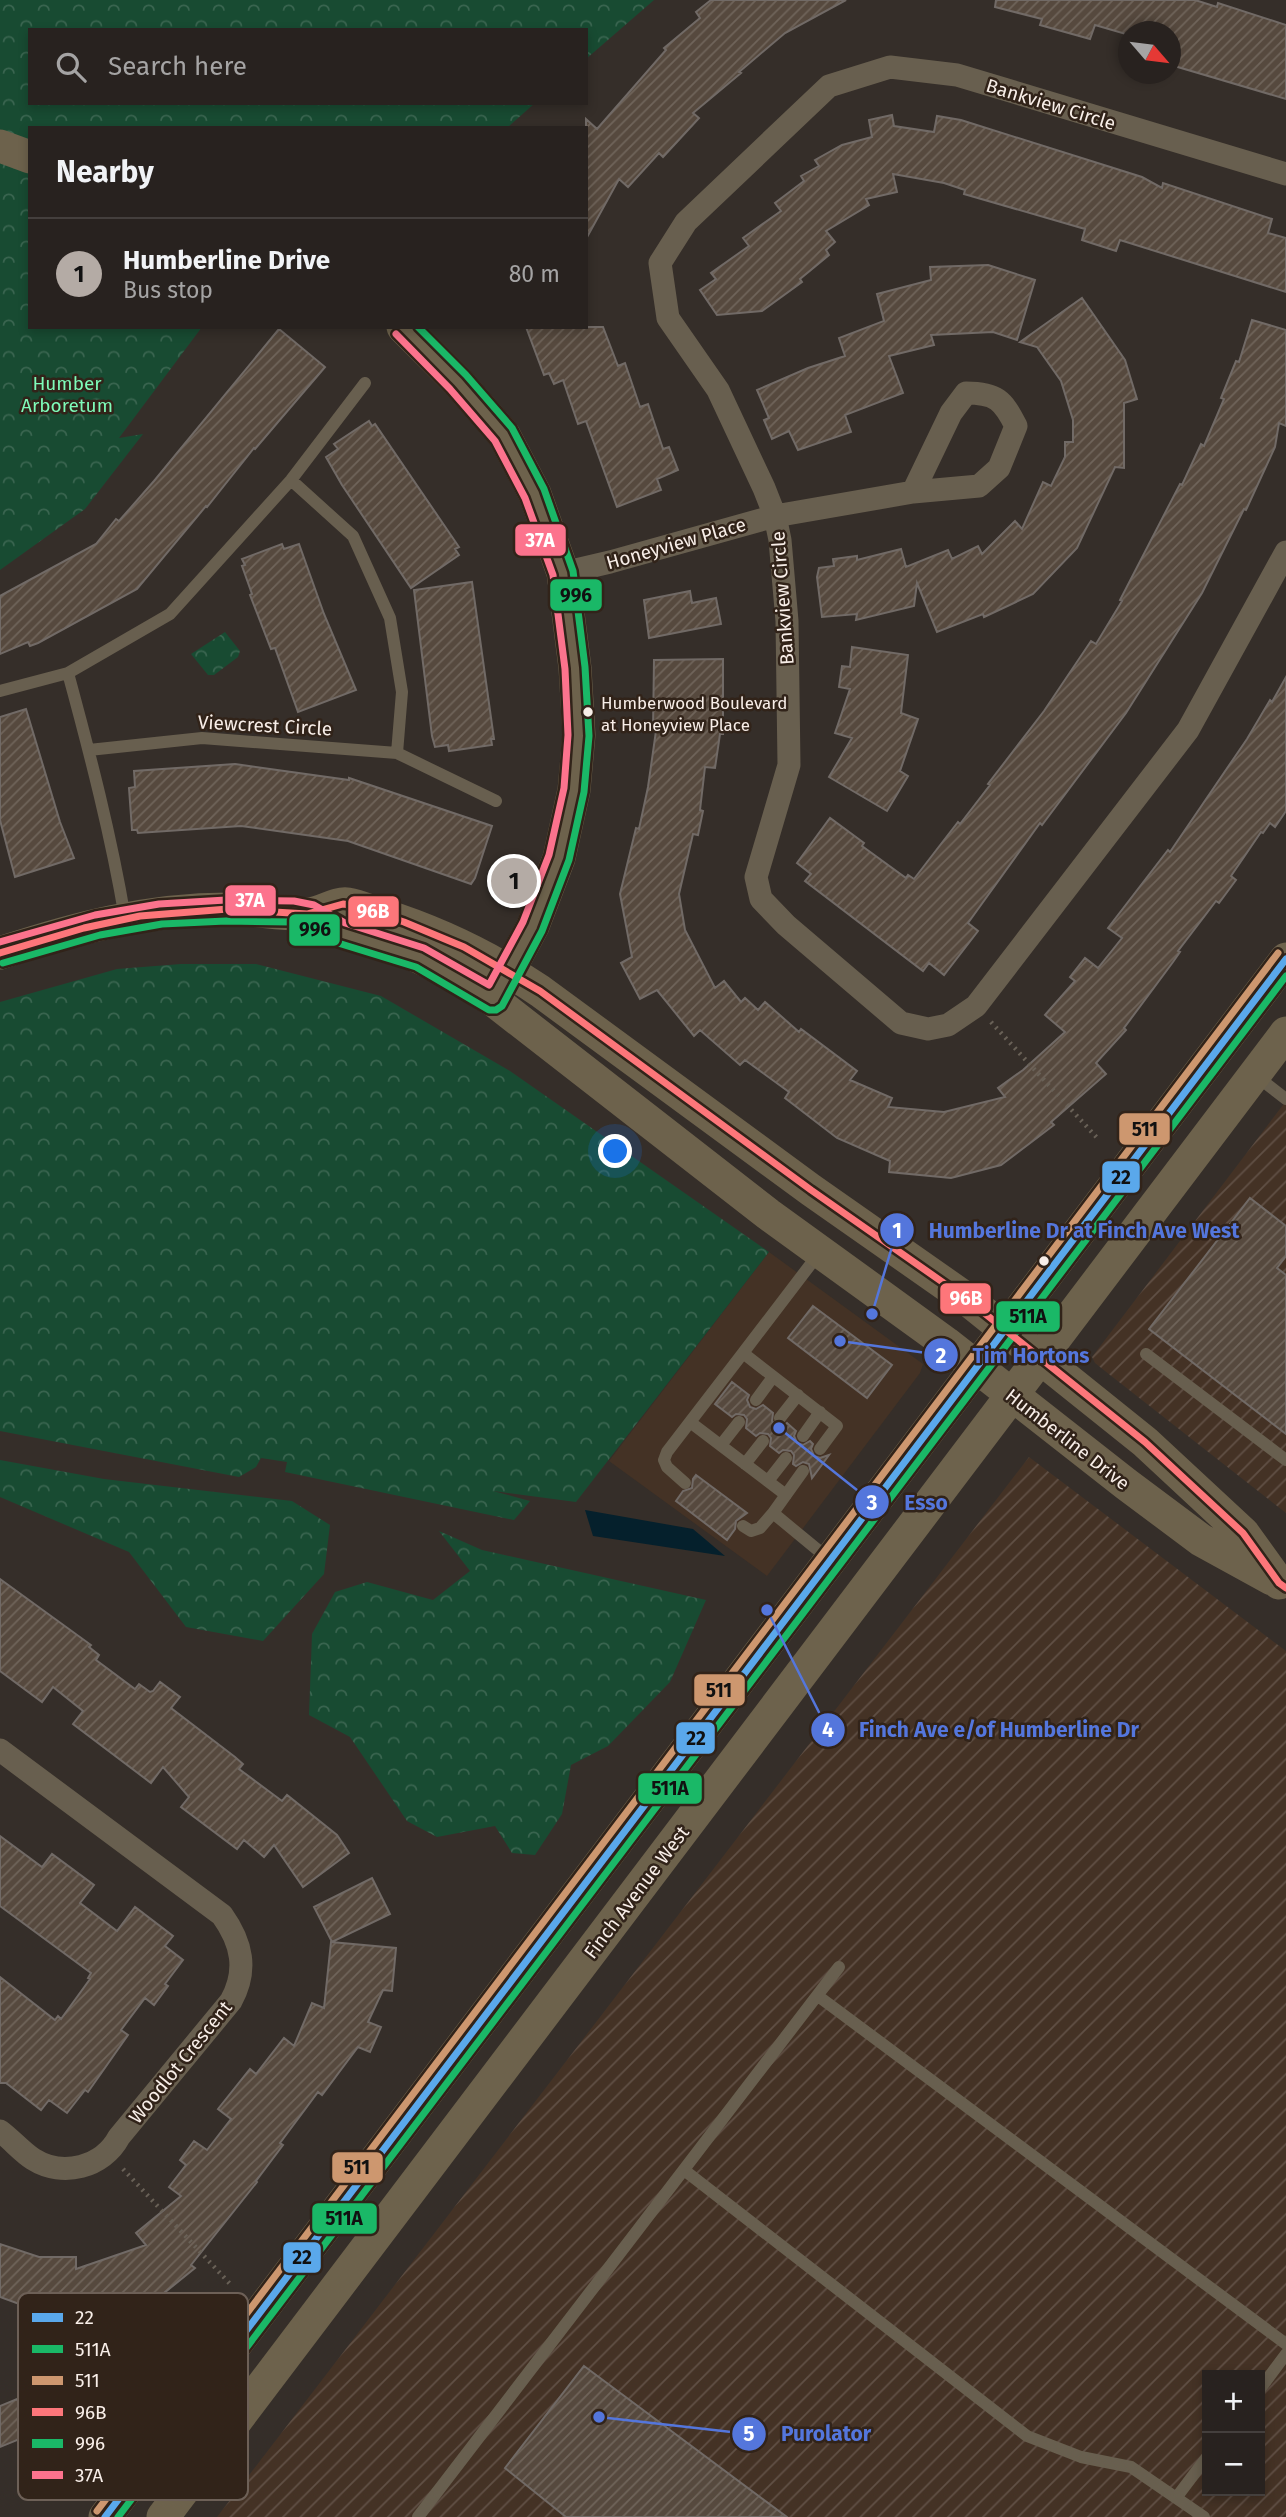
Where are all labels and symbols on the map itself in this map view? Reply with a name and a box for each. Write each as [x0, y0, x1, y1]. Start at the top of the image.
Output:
north arrow [1118, 21, 1181, 84]
street label: Bankview Circle [983, 74, 1118, 135]
park label: Humber Arboretum [21, 372, 113, 417]
street label: Honeyview Place [604, 513, 749, 574]
line badge: 37A [514, 523, 567, 557]
text: 37A [524, 529, 555, 552]
street label: Bankview Circle [766, 530, 799, 666]
line badge: 996 [549, 578, 603, 612]
text: 996 [560, 584, 592, 607]
place label: Humberwood Boulevard at Honeyview Place [601, 693, 787, 736]
marker: Humberwood Boulevard at Honeyview Place [581, 705, 595, 719]
street label: Viewcrest Circle [197, 710, 333, 741]
pin: 1 [491, 855, 537, 907]
line badge: 37A [224, 884, 277, 917]
text: 37A [234, 889, 265, 912]
line badge: 96B [347, 895, 400, 928]
text: 96B [356, 900, 390, 923]
line badge: 996 [288, 913, 341, 947]
text: 996 [299, 918, 331, 941]
line badge: 511 [1118, 1112, 1171, 1146]
text: 511 [1132, 1118, 1158, 1141]
your location [598, 1134, 632, 1168]
line badge: 22 [1101, 1160, 1141, 1194]
text: 22 [1111, 1166, 1131, 1189]
callout: Humberline Dr at Finch Ave West [880, 1209, 1253, 1251]
text: 1 [892, 1218, 902, 1244]
text: Humberline Dr at Finch Ave West [929, 1218, 1240, 1244]
unlabelled marker [1037, 1254, 1051, 1268]
line badge: 96B [939, 1282, 992, 1315]
text: 96B [949, 1287, 983, 1310]
line badge: 511A [995, 1300, 1061, 1333]
text: 511A [1009, 1305, 1048, 1328]
callout: Tim Hortons [923, 1334, 1103, 1376]
text: 2 [936, 1343, 947, 1369]
text: Tim Hortons [973, 1343, 1089, 1369]
street label: Humberline Drive [1001, 1384, 1134, 1495]
callout: Esso [855, 1481, 961, 1523]
text: 3 [866, 1490, 878, 1516]
text: Esso [904, 1490, 948, 1516]
line badge: 511 [693, 1673, 746, 1707]
text: 511 [706, 1679, 732, 1702]
callout: Finch Ave e/of Humberline Dr [810, 1709, 1153, 1751]
text: 4 [822, 1717, 834, 1743]
text: Finch Ave e/of Humberline Dr [859, 1717, 1139, 1743]
line badge: 22 [675, 1721, 716, 1755]
text: 22 [686, 1727, 706, 1750]
line badge: 511A [637, 1772, 703, 1805]
text: 511A [651, 1777, 690, 1800]
street label: Finch Avenue West [579, 1821, 694, 1963]
street label: Woodlot Crescent [124, 1996, 237, 2128]
line badge: 511 [331, 2151, 384, 2184]
text: 511 [344, 2156, 370, 2179]
line badge: 511A [311, 2202, 378, 2235]
text: 511A [325, 2207, 364, 2230]
line badge: 22 [282, 2241, 322, 2274]
text: 22 [292, 2246, 312, 2269]
legend [18, 2293, 248, 2500]
text: 22 [75, 2306, 94, 2329]
text: 511A [75, 2338, 111, 2361]
text: 511 [75, 2369, 100, 2392]
text: 96B [75, 2401, 107, 2424]
callout: Purolator [732, 2413, 885, 2455]
text: 5 [743, 2421, 755, 2447]
text: Purolator [781, 2421, 872, 2447]
text: 996 [75, 2432, 105, 2455]
text: 37A [75, 2464, 103, 2487]

